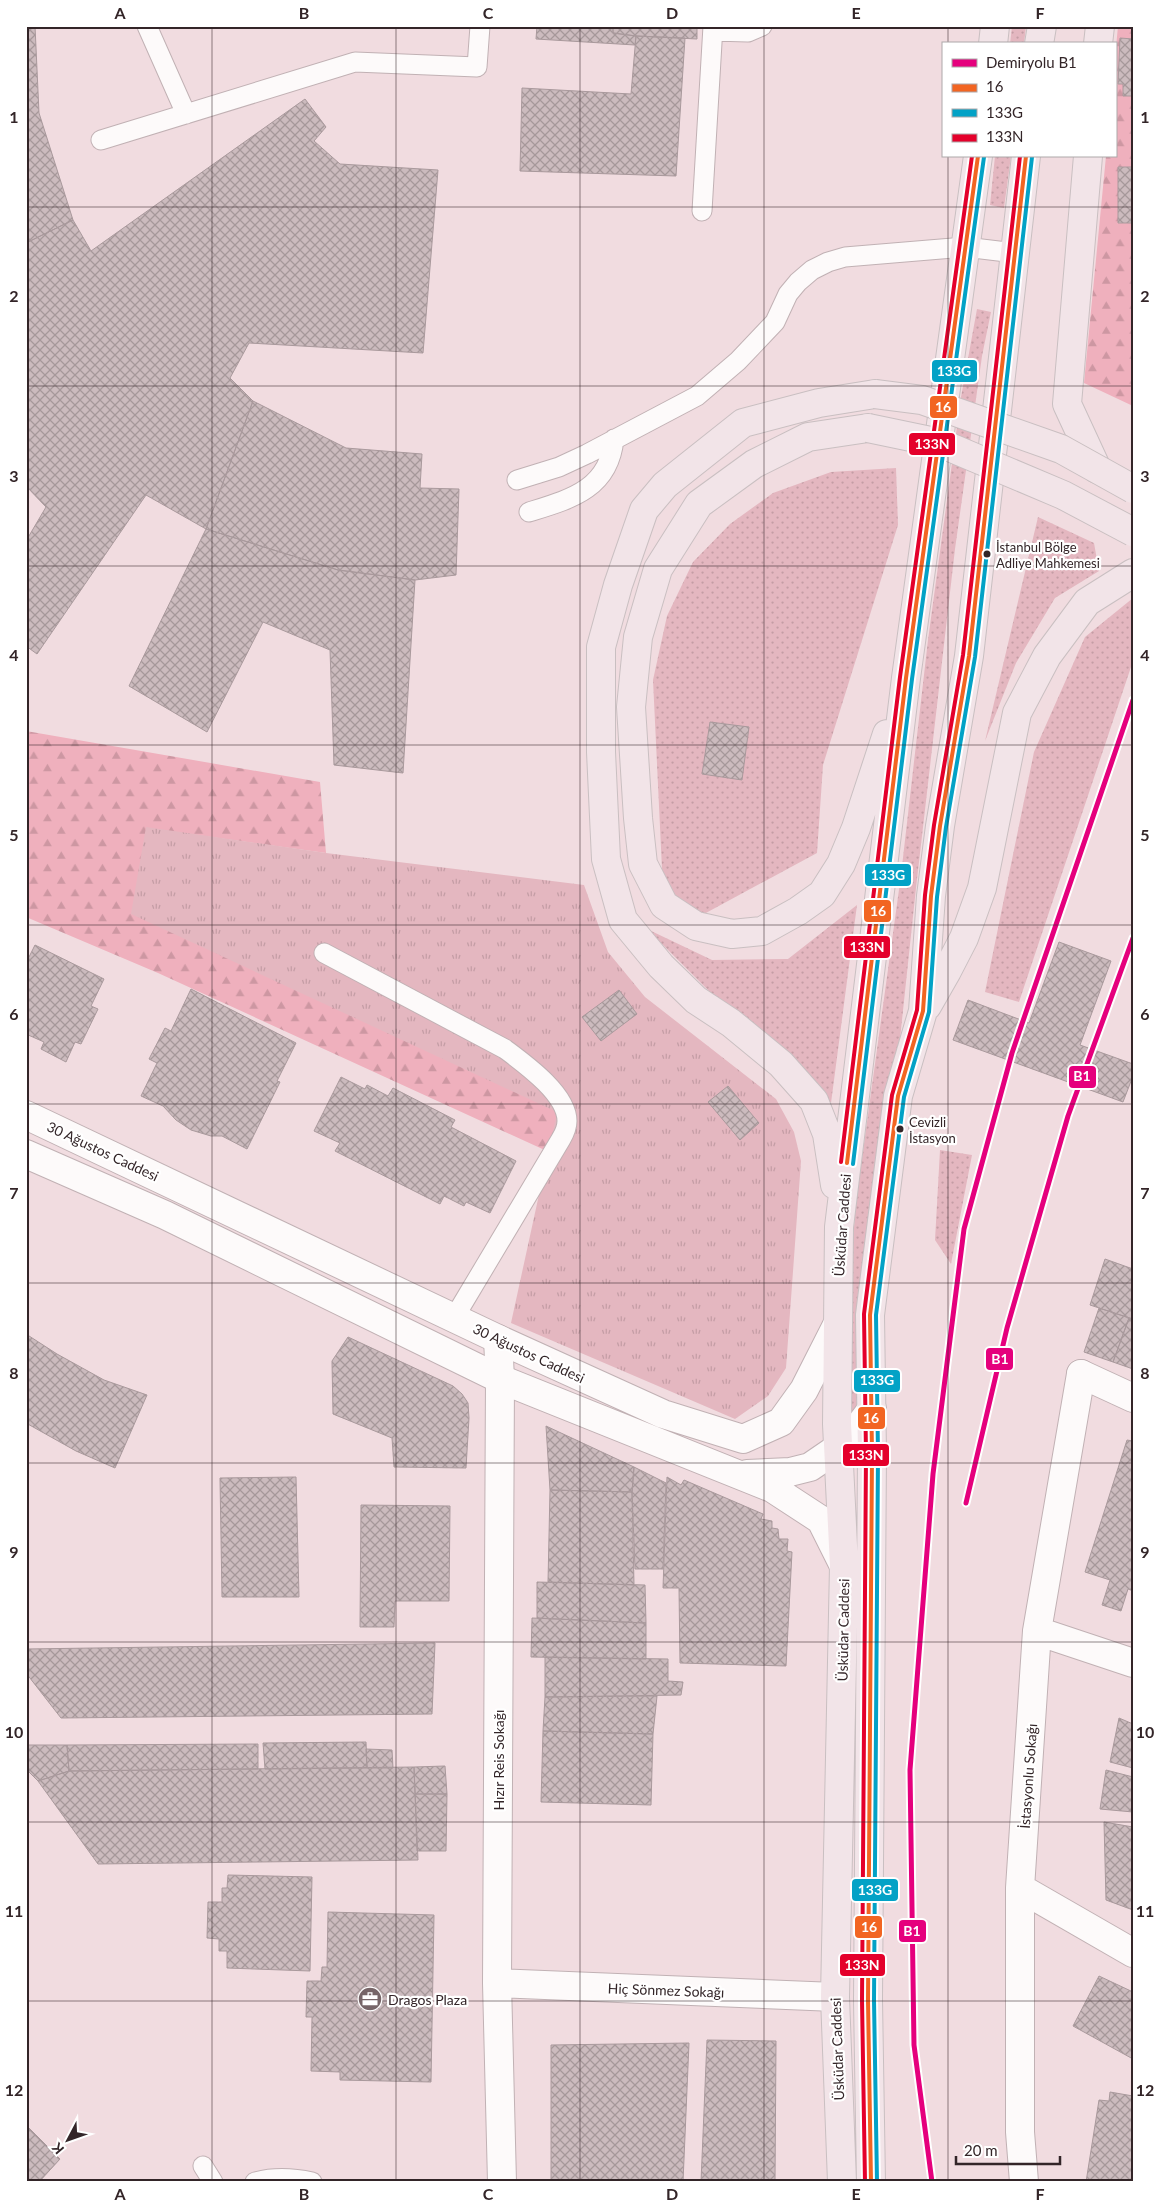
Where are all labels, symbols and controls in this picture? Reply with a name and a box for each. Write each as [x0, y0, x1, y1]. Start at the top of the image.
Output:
text: A [113, 3, 126, 22]
text: B [299, 3, 309, 22]
text: C [483, 3, 494, 22]
text: D [666, 3, 678, 22]
text: E [851, 3, 861, 22]
text: F [1035, 3, 1045, 22]
legend [942, 42, 1116, 158]
text: Demiryolu B1 [986, 53, 1077, 71]
text: 16 [986, 77, 1004, 95]
text: 133G [986, 103, 1023, 121]
text: 1 [9, 107, 19, 126]
text: 1 [1140, 107, 1150, 126]
text: 133N [986, 127, 1024, 145]
text: 2 [9, 286, 19, 305]
text: 2 [1140, 286, 1150, 305]
line badge: 133G [931, 359, 978, 383]
text: 133G [937, 362, 971, 379]
line badge: 16 [929, 395, 958, 419]
text: 16 [935, 398, 951, 415]
line badge: 133N [908, 432, 956, 456]
text: 133N [914, 435, 950, 452]
text: 3 [9, 466, 19, 485]
text: 3 [1140, 466, 1150, 485]
place label: İstanbul Bölge Adliye Mahkemesi [996, 539, 1100, 571]
marker: İstanbul Bölge Adliye Mahkemesi [982, 549, 992, 559]
text: 4 [9, 645, 19, 664]
text: 4 [1140, 645, 1150, 664]
text: 5 [9, 825, 19, 844]
text: 5 [1140, 825, 1150, 844]
line badge: 133G [864, 863, 912, 887]
text: 133G [871, 866, 905, 883]
line badge: 16 [863, 899, 892, 923]
text: 16 [870, 902, 886, 919]
line badge: 133N [843, 935, 891, 959]
text: 133N [849, 938, 885, 955]
text: 6 [9, 1004, 19, 1023]
text: 6 [1140, 1004, 1150, 1023]
line badge: B1 [1068, 1065, 1097, 1089]
text: B1 [1073, 1067, 1091, 1084]
place label: Cevizli İstasyon [909, 1114, 956, 1146]
street label: 30 Ağustos Caddesi [44, 1118, 162, 1184]
marker: Cevizli İstasyon [895, 1124, 905, 1134]
street label: Üsküdar Caddesi [830, 1173, 854, 1277]
text: 7 [9, 1183, 19, 1202]
text: 7 [1140, 1183, 1150, 1202]
street label: 30 Ağustos Caddesi [470, 1320, 588, 1386]
line badge: B1 [985, 1347, 1014, 1371]
text: B1 [991, 1350, 1009, 1367]
text: 8 [9, 1363, 19, 1382]
text: 8 [1140, 1363, 1150, 1382]
line badge: 133G [853, 1369, 901, 1393]
text: 133G [860, 1371, 894, 1388]
line badge: 16 [857, 1406, 886, 1430]
text: 16 [863, 1409, 879, 1426]
line badge: 133N [842, 1443, 890, 1467]
text: 133N [848, 1446, 884, 1463]
text: 9 [9, 1542, 19, 1561]
text: 9 [1140, 1542, 1150, 1561]
street label: Üsküdar Caddesi [834, 1578, 852, 1682]
street label: Hızır Reis Sokağı [490, 1710, 507, 1810]
text: 10 [5, 1722, 23, 1741]
text: 10 [1136, 1722, 1154, 1741]
street label: İstasyonlu Sokağı [1016, 1723, 1040, 1829]
line badge: 133G [851, 1878, 899, 1902]
text: 133G [858, 1881, 892, 1898]
text: 11 [5, 1901, 23, 1920]
text: 11 [1136, 1901, 1154, 1920]
line badge: 16 [854, 1915, 883, 1939]
text: 16 [861, 1918, 877, 1935]
line badge: B1 [898, 1919, 927, 1943]
text: B1 [903, 1922, 921, 1939]
line badge: 133N [839, 1953, 886, 1977]
text: 133N [844, 1956, 880, 1973]
street label: Hiç Sönmez Sokağı [607, 1979, 725, 2001]
office icon: Dragos Plaza [357, 1986, 383, 2012]
place label: Dragos Plaza [388, 1991, 467, 2008]
street label: Üsküdar Caddesi [827, 1997, 847, 2101]
text: 12 [5, 2080, 23, 2099]
text: 12 [1136, 2080, 1154, 2099]
north arrow [42, 2116, 92, 2166]
scale bar [956, 2133, 1060, 2165]
text: K [48, 2139, 67, 2158]
text: 20 m [964, 2141, 998, 2159]
text: A [113, 2184, 126, 2203]
text: B [299, 2184, 309, 2203]
text: C [483, 2184, 494, 2203]
text: D [666, 2184, 678, 2203]
text: E [851, 2184, 861, 2203]
text: F [1035, 2184, 1045, 2203]

